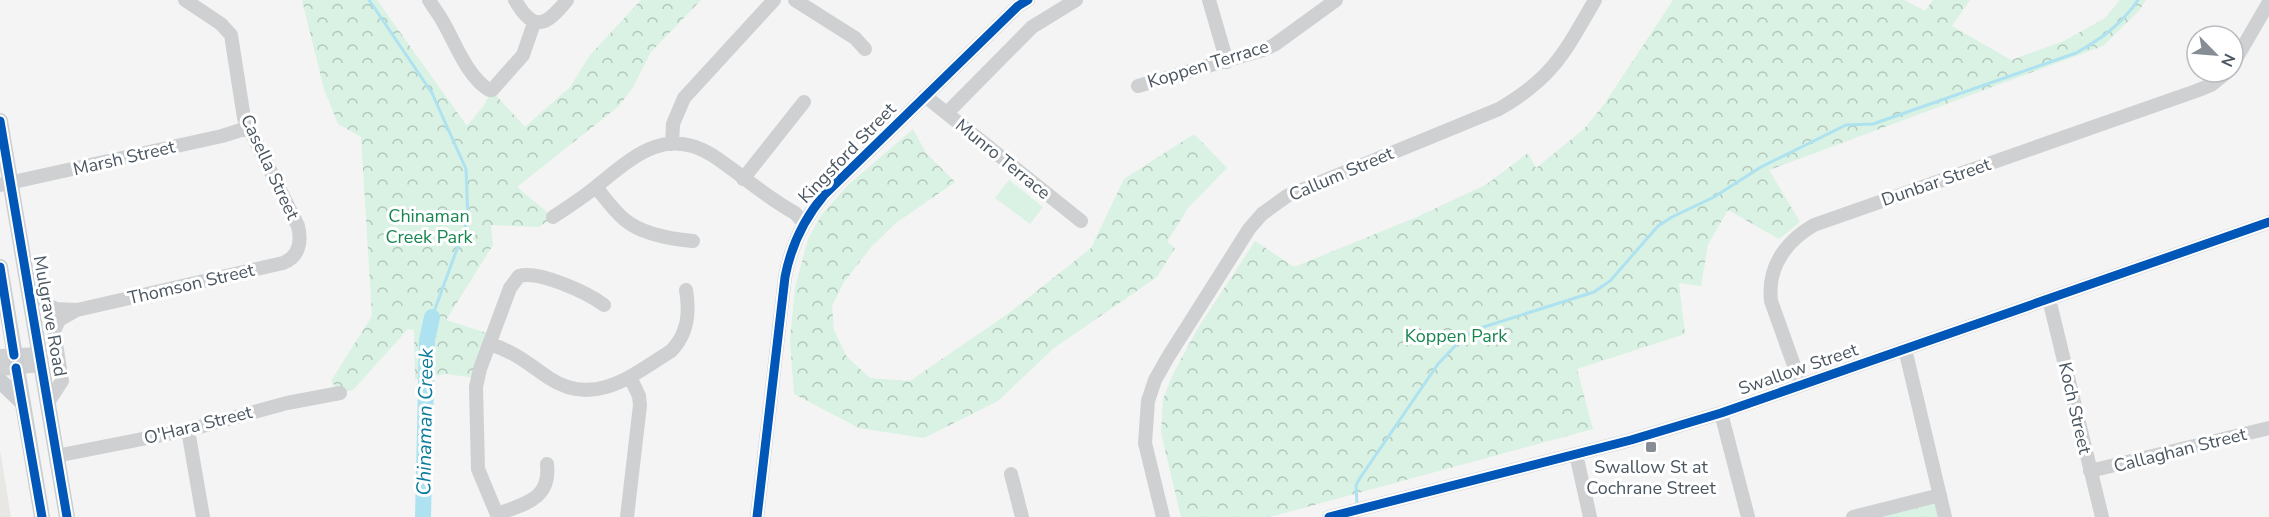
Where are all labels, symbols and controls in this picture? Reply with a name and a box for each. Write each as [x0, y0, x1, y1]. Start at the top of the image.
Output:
north arrow [2185, 24, 2245, 84]
street label: Koppen Terrace [1144, 34, 1272, 94]
text: N [2215, 50, 2240, 70]
street label: Kingsford Street [793, 97, 902, 209]
street label: Casella Street [235, 110, 305, 224]
street label: Munro Terrace [950, 113, 1056, 205]
street label: Marsh Street [71, 134, 178, 181]
street label: Callum Street [1285, 141, 1398, 207]
street label: Dunbar Street [1878, 152, 1994, 212]
park label: Chinaman Creek Park [385, 204, 474, 249]
street label: Mulgrave Road [28, 254, 72, 378]
street label: Thomson Street [125, 258, 257, 310]
park label: Koppen Park [1405, 324, 1508, 348]
street label: Swallow Street [1735, 337, 1862, 401]
water label: Chinaman Creek [410, 347, 440, 496]
street label: Koch Street [2053, 360, 2097, 457]
street label: O'Hara Street [141, 400, 255, 450]
street label: Callaghan Street [2111, 422, 2249, 478]
marker: Swallow St at Cochrane Street [1644, 440, 1658, 454]
place label: Swallow St at Cochrane Street [1586, 455, 1716, 500]

